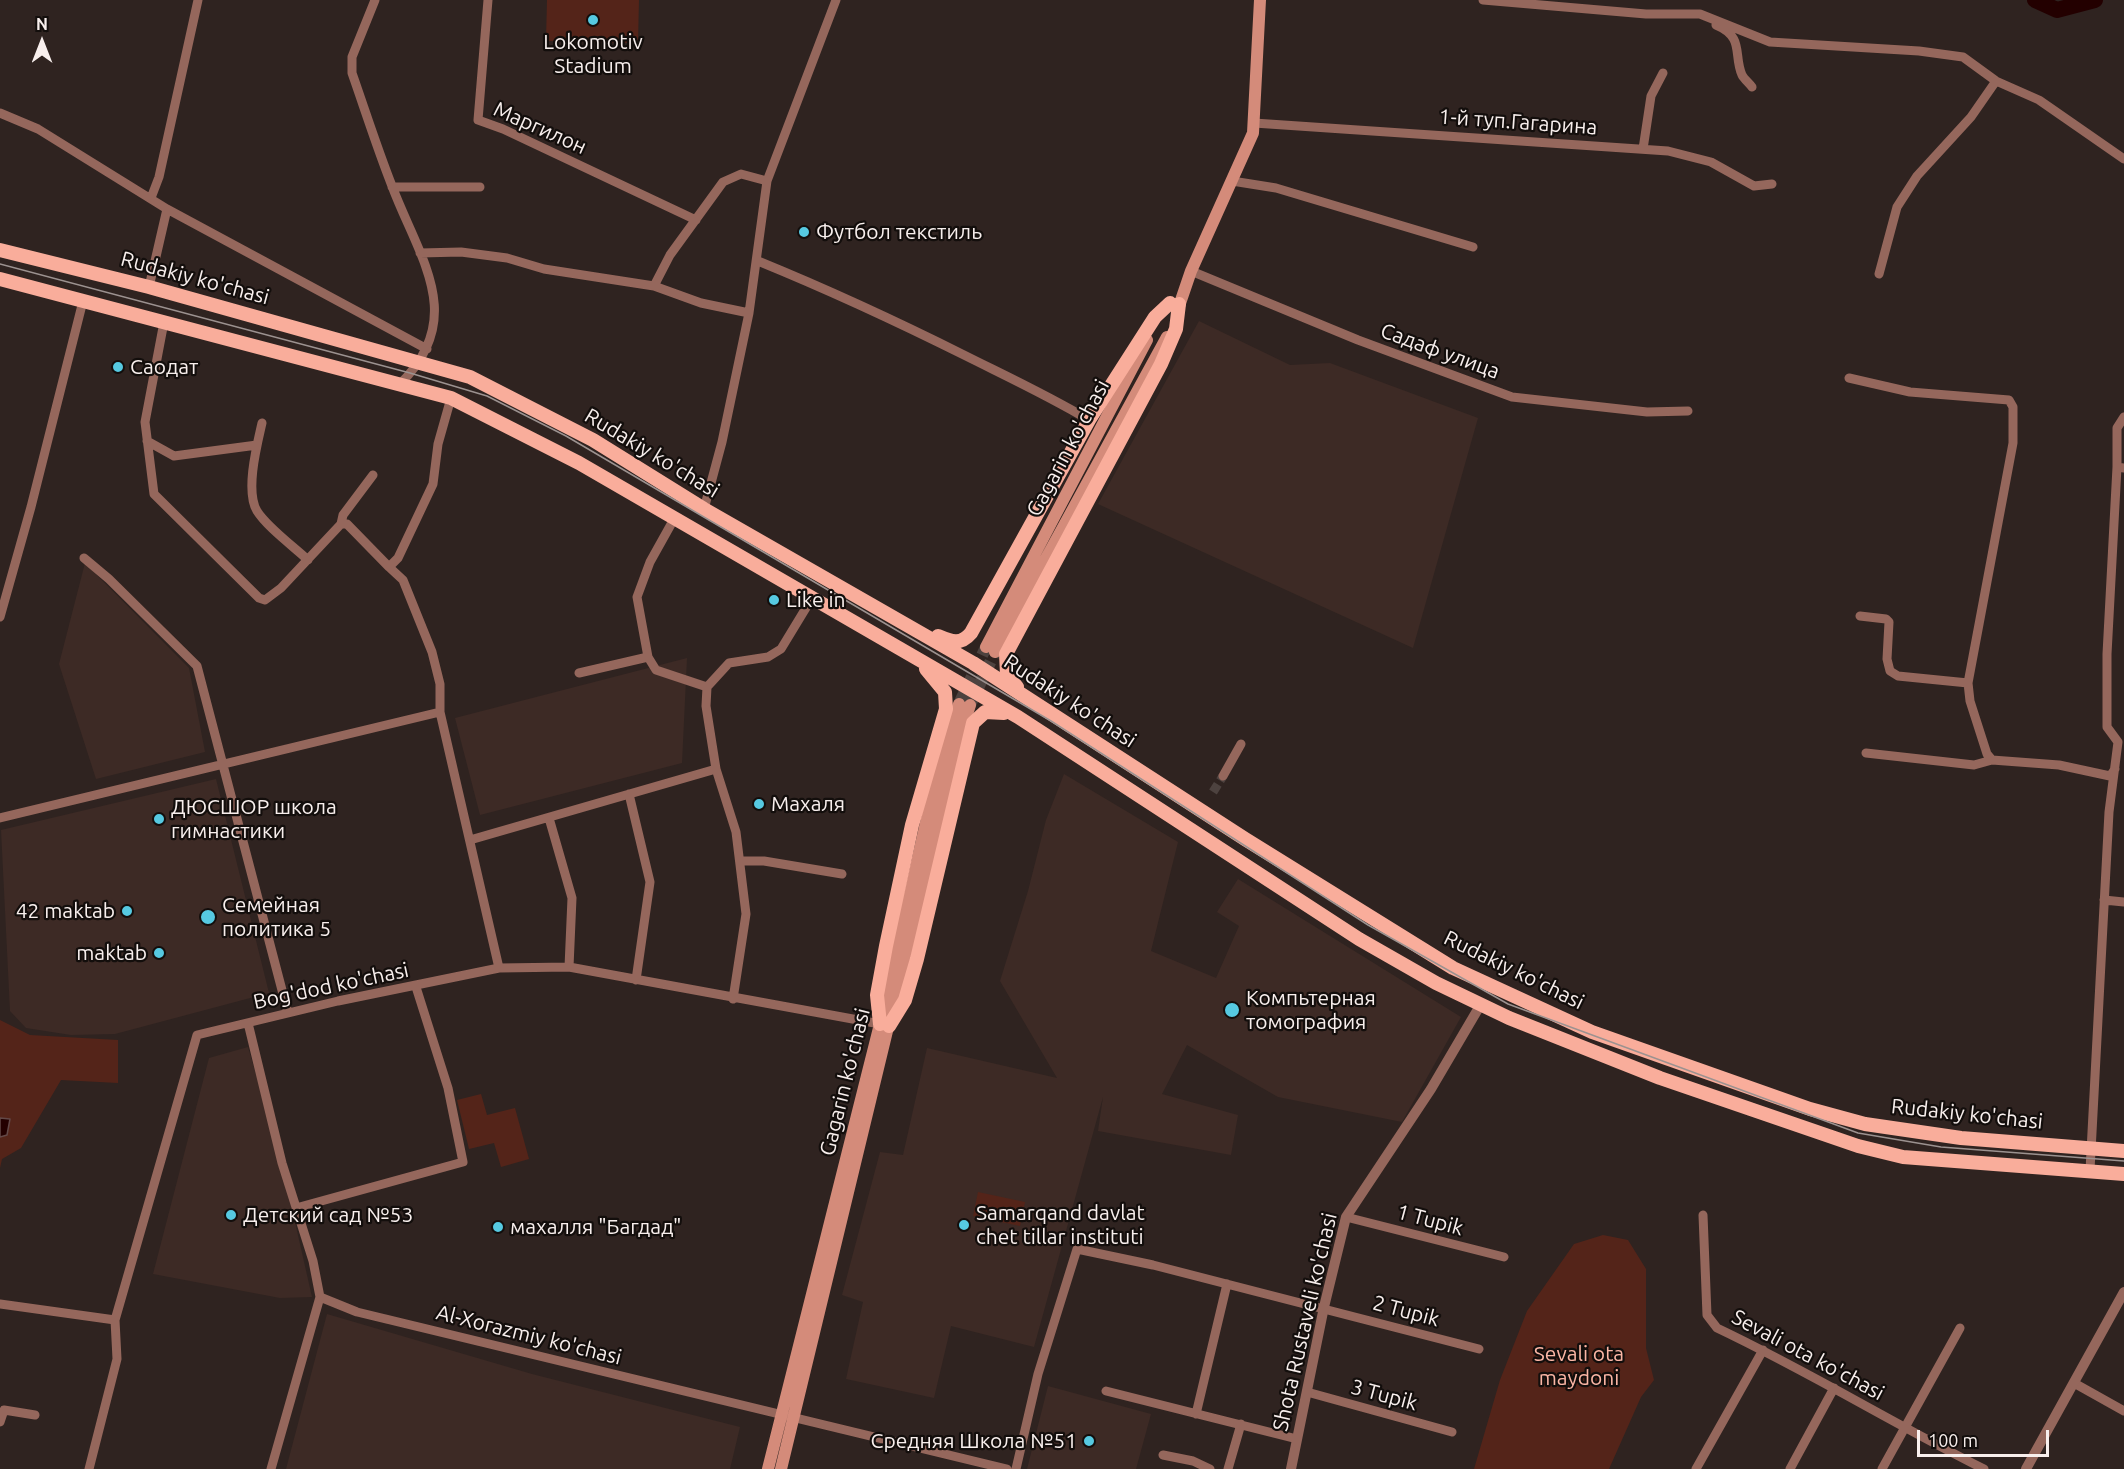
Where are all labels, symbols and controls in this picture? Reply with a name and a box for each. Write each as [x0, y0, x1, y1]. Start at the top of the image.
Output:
north arrow [12, 12, 72, 72]
marker: Lokomotiv Stadium [586, 13, 600, 27]
text: N [36, 15, 48, 33]
place label: Lokomotiv Stadium [543, 29, 643, 79]
street label: Маргилон [490, 96, 590, 160]
street label: 1-й туп.Гагарина [1438, 104, 1598, 140]
place label: Футбол текстиль [816, 219, 982, 245]
marker: Футбол текстиль [797, 225, 811, 239]
street label: Rudakiy ko'chasi [118, 246, 272, 310]
street label: Садаф улица [1377, 318, 1503, 384]
place label: Саодат [130, 354, 198, 380]
marker: Саодат [111, 360, 125, 374]
street label: Gagarin ko'chasi [1021, 375, 1115, 521]
street label: Rudakiy ko'chasi [580, 403, 724, 503]
place label: Like in [786, 587, 846, 613]
marker: Like in [767, 593, 781, 607]
street label: Rudakiy ko'chasi [999, 649, 1141, 753]
place label: Махаля [771, 791, 845, 817]
place label: ДЮСШОР школа гимнастики [171, 794, 337, 844]
marker: Махаля [752, 797, 766, 811]
marker: ДЮСШОР школа гимнастики [152, 812, 166, 826]
place label: Семейная политика 5 [222, 892, 331, 942]
place label: 42 maktab [16, 898, 115, 924]
marker: 42 maktab [120, 904, 134, 918]
marker: Семейная политика 5 [199, 908, 217, 926]
street label: Rudakiy ko'chasi [1440, 925, 1588, 1015]
place label: maktab [76, 940, 147, 966]
marker: maktab [152, 946, 166, 960]
street label: Bog'dod ko'chasi [251, 957, 411, 1015]
place label: Компьтерная томография [1246, 985, 1376, 1035]
marker: Компьтерная томография [1223, 1001, 1241, 1019]
street label: Gagarin ko'chasi [814, 1006, 876, 1158]
street label: Rudakiy ko'chasi [1890, 1093, 2044, 1135]
street label: 1 Tupik [1394, 1199, 1466, 1241]
place label: Samarqand davlat chet tillar instituti [976, 1200, 1145, 1250]
place label: Детский сад №53 [243, 1202, 413, 1228]
marker: Детский сад №53 [224, 1208, 238, 1222]
street label: Shota Rustaveli ko'chasi [1268, 1210, 1342, 1434]
place label: махалля "Багдад" [510, 1214, 681, 1240]
marker: Samarqand davlat chet tillar instituti [957, 1218, 971, 1232]
marker: махалля "Багдад" [491, 1220, 505, 1234]
street label: 2 Tupik [1370, 1290, 1442, 1332]
street label: Al-Xorazmiy ko'chasi [434, 1300, 624, 1370]
street label: Sevali ota ko'chasi [1727, 1304, 1889, 1406]
park label: Sevali ota maydoni [1534, 1341, 1624, 1391]
street label: 3 Tupik [1348, 1374, 1420, 1416]
scale bar [1920, 1418, 2052, 1456]
place label: Средняя Школа №51 [871, 1428, 1077, 1454]
text: 100 m [1928, 1430, 1978, 1450]
marker: Средняя Школа №51 [1082, 1434, 1096, 1448]

